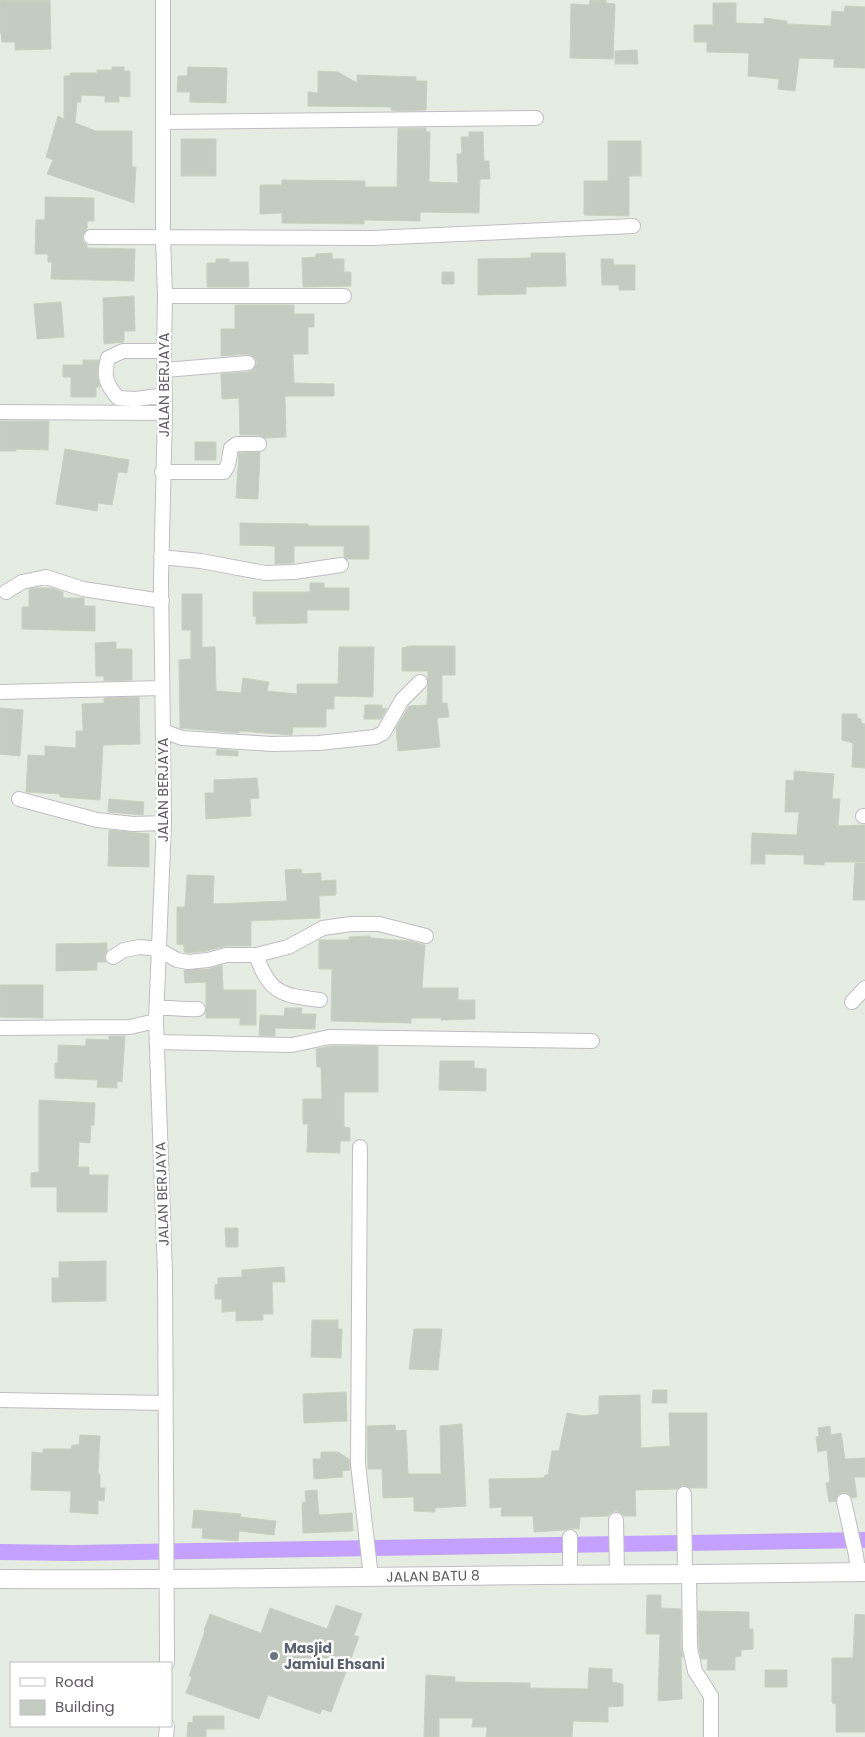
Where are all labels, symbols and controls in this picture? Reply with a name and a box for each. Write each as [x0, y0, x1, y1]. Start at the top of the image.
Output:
street label: JALAN BERJAYA [154, 333, 174, 437]
street label: JALAN BERJAYA [153, 738, 173, 842]
street label: JALAN BERJAYA [150, 1141, 174, 1247]
street label: JALAN BATU 8 [386, 1565, 480, 1587]
place label: Masjid Jamiul Ehsani [284, 1638, 385, 1674]
marker: Masjid Jamiul Ehsani [268, 1650, 280, 1662]
legend [10, 1662, 172, 1727]
text: Road [55, 1671, 94, 1692]
text: Building [55, 1696, 115, 1717]

